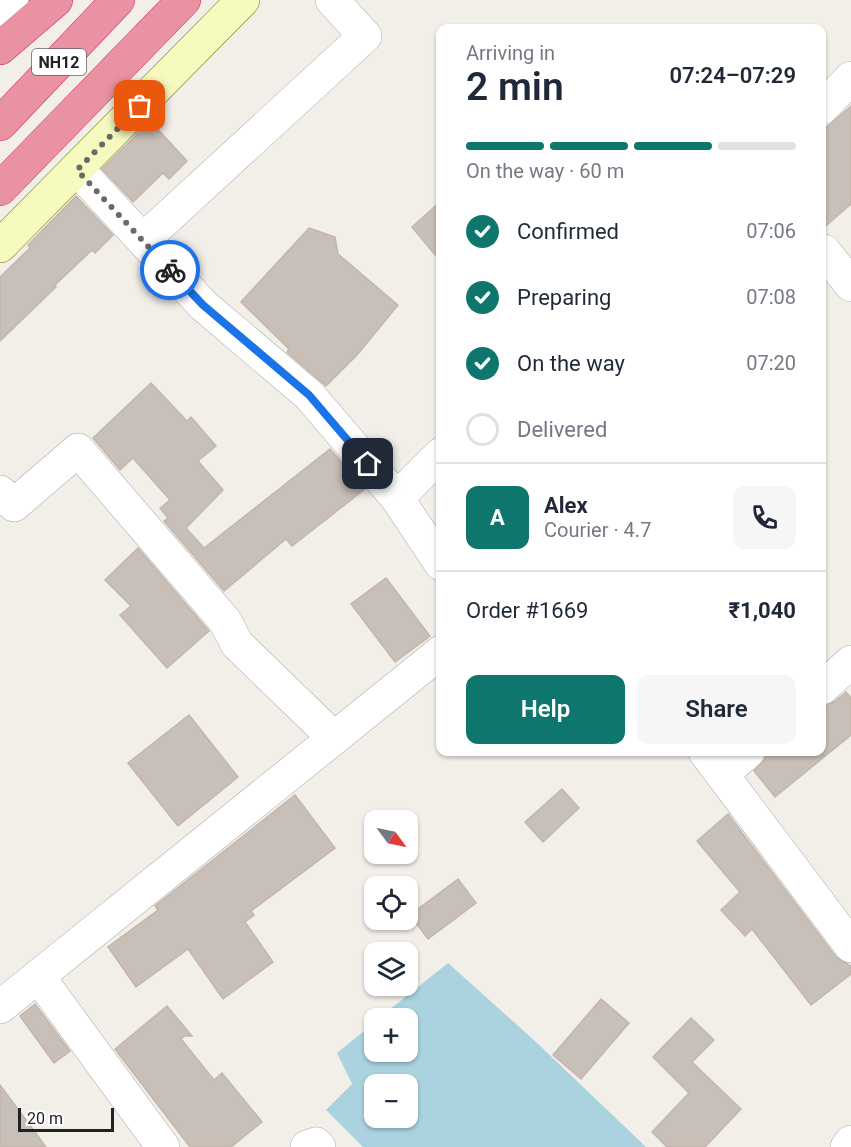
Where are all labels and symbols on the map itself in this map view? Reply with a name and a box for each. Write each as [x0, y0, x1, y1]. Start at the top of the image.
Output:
road number: NH12 [32, 49, 86, 75]
pin [114, 80, 165, 131]
courier [140, 240, 200, 300]
pin [342, 438, 393, 489]
north arrow [364, 810, 418, 864]
scale bar [18, 1105, 114, 1132]

